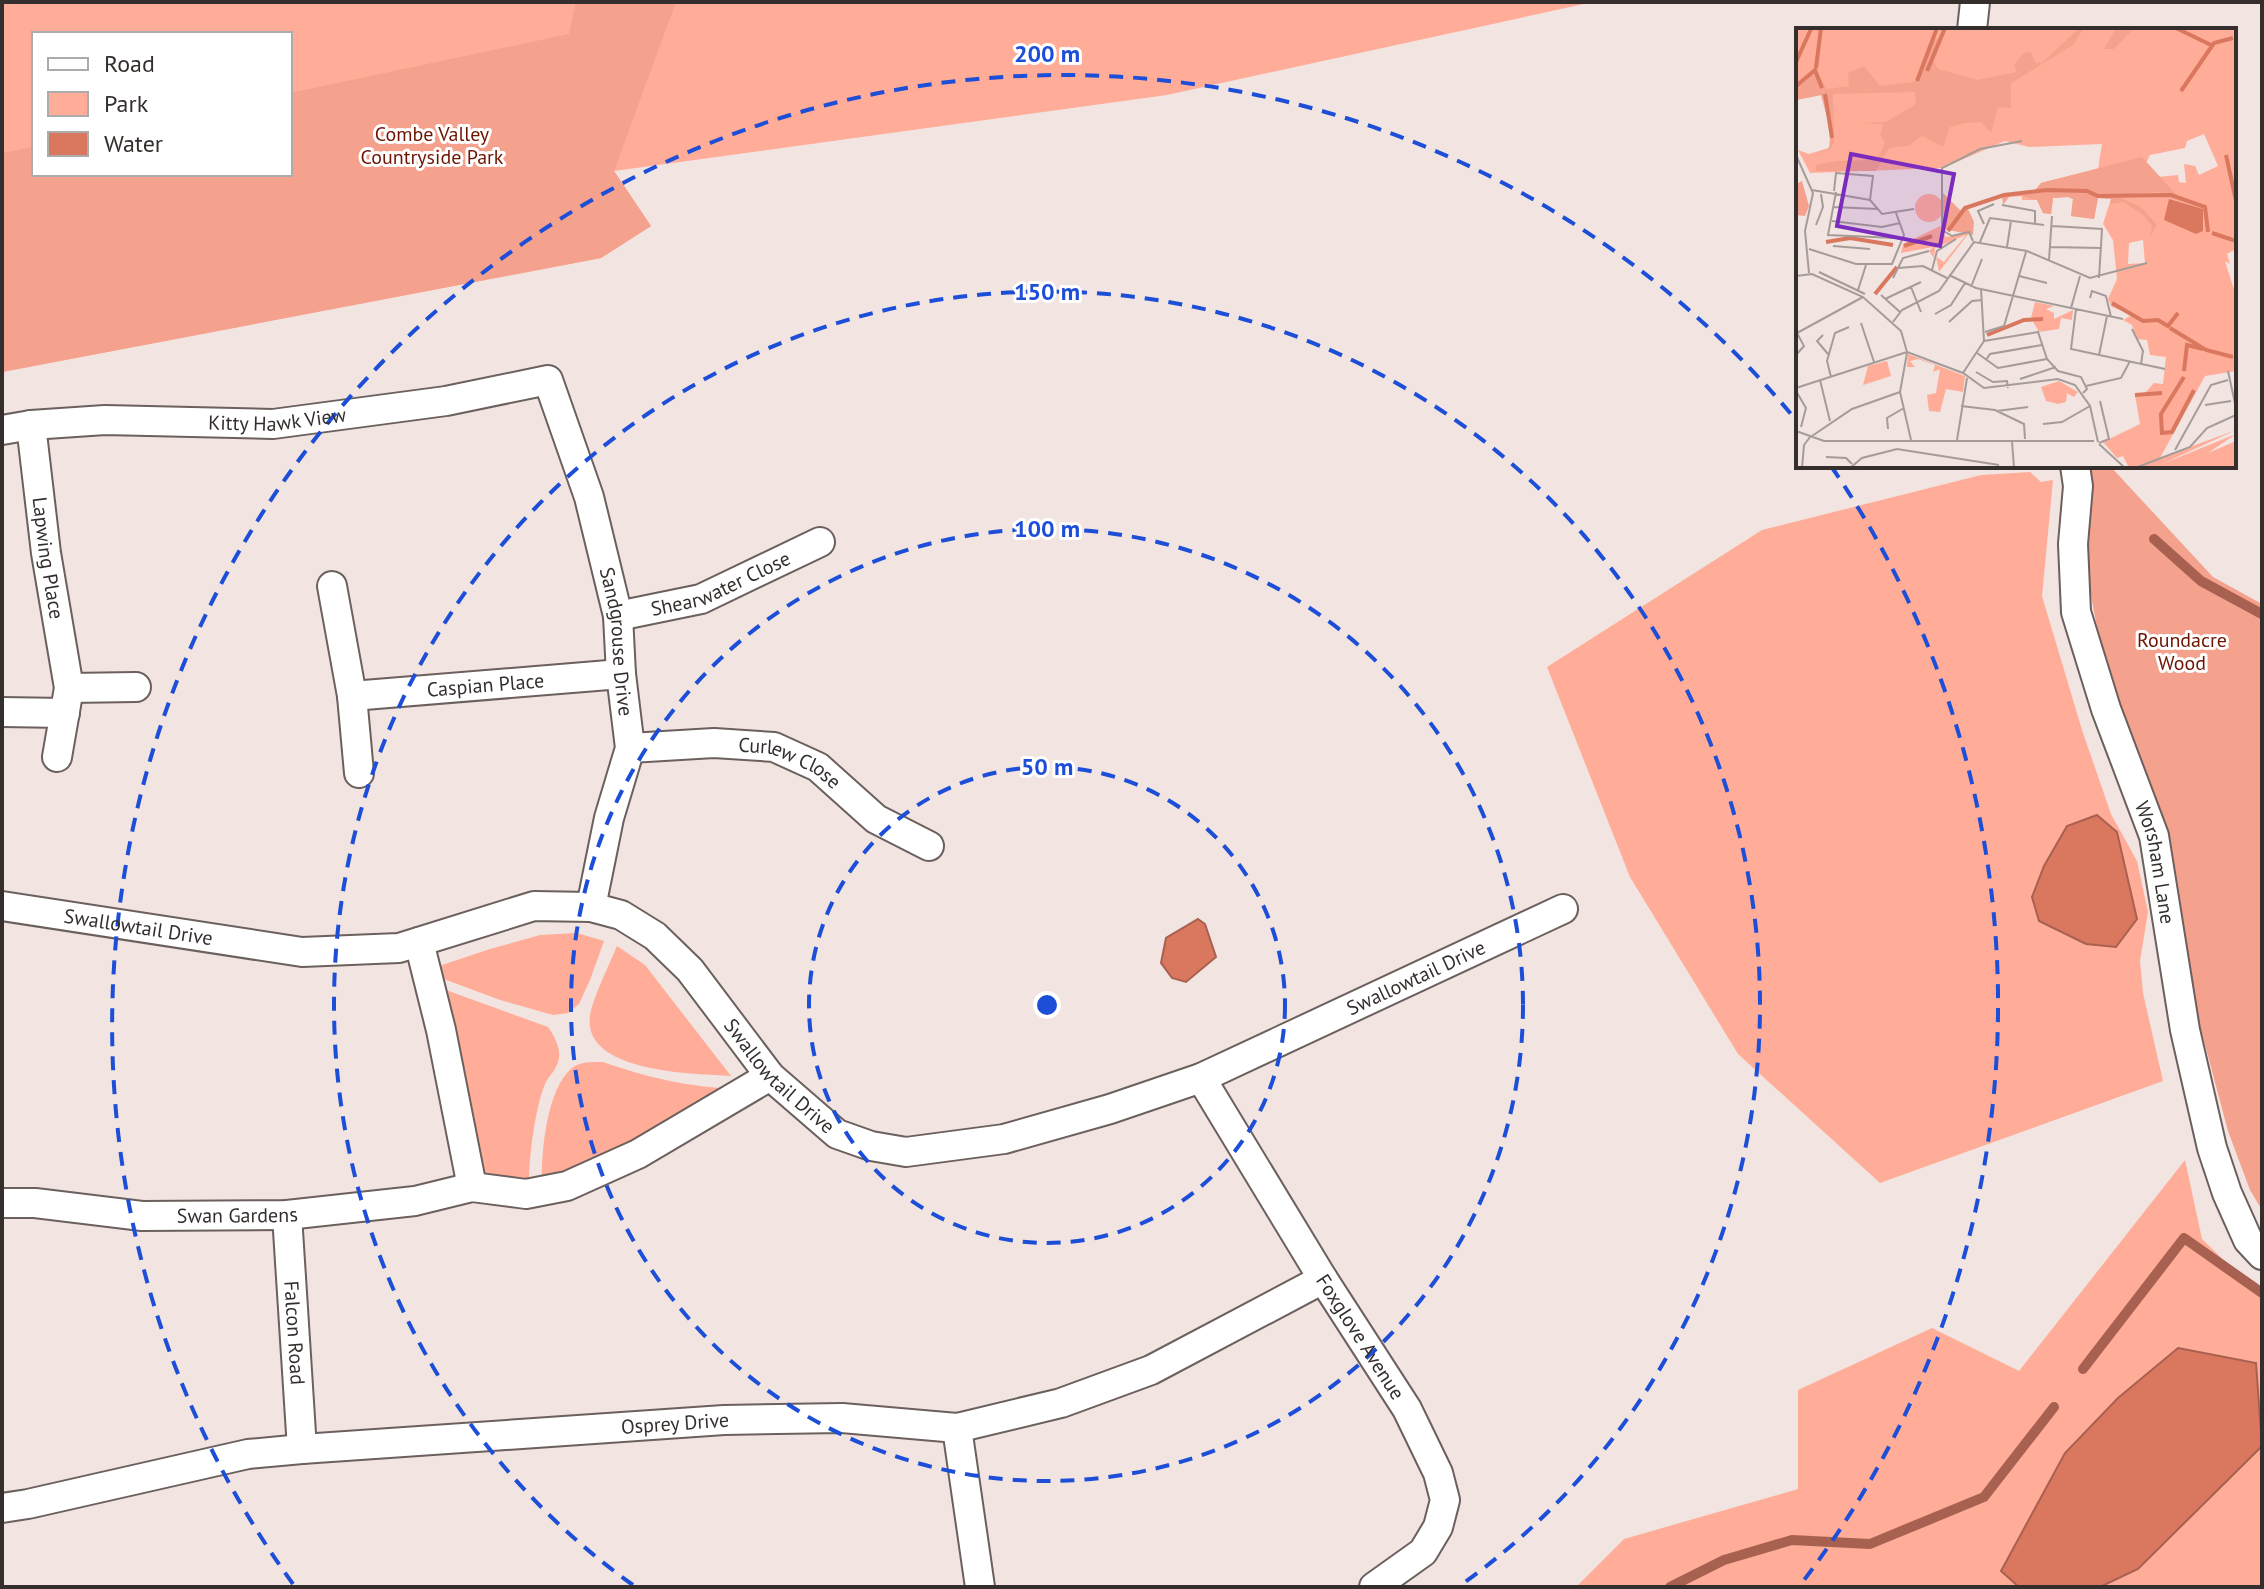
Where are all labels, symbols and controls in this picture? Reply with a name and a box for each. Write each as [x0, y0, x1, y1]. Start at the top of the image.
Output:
inset map [1796, 28, 2236, 468]
legend [32, 32, 292, 176]
text: 200 m [1014, 38, 1080, 69]
text: Road [104, 48, 155, 79]
text: Park [104, 88, 149, 119]
park label: Combe Valley Countryside Park [361, 121, 504, 170]
text: Water [104, 128, 163, 159]
text: 150 m [1014, 276, 1080, 307]
street label: Kitty Hawk View [208, 401, 348, 437]
street label: Lapwing Place [27, 495, 70, 621]
text: 100 m [1014, 513, 1080, 544]
street label: Shearwater Close [648, 545, 795, 622]
street label: Sandgrouse Drive [594, 564, 639, 717]
park label: Roundacre Wood [2137, 627, 2227, 676]
street label: Caspian Place [426, 667, 545, 703]
street label: Curlew Close [738, 732, 847, 795]
text: 50 m [1021, 751, 1073, 782]
street label: Worsham Lane [2129, 797, 2181, 926]
street label: Swallowtail Drive [62, 903, 215, 951]
street label: Swallowtail Drive [1342, 934, 1489, 1021]
centre of rings [1033, 991, 1061, 1019]
street label: Swallowtail Drive [718, 1013, 840, 1139]
street label: Swan Gardens [177, 1201, 299, 1229]
street label: Foxglove Avenue [1310, 1269, 1410, 1405]
street label: Falcon Road [278, 1280, 311, 1386]
street label: Osprey Drive [620, 1407, 730, 1440]

